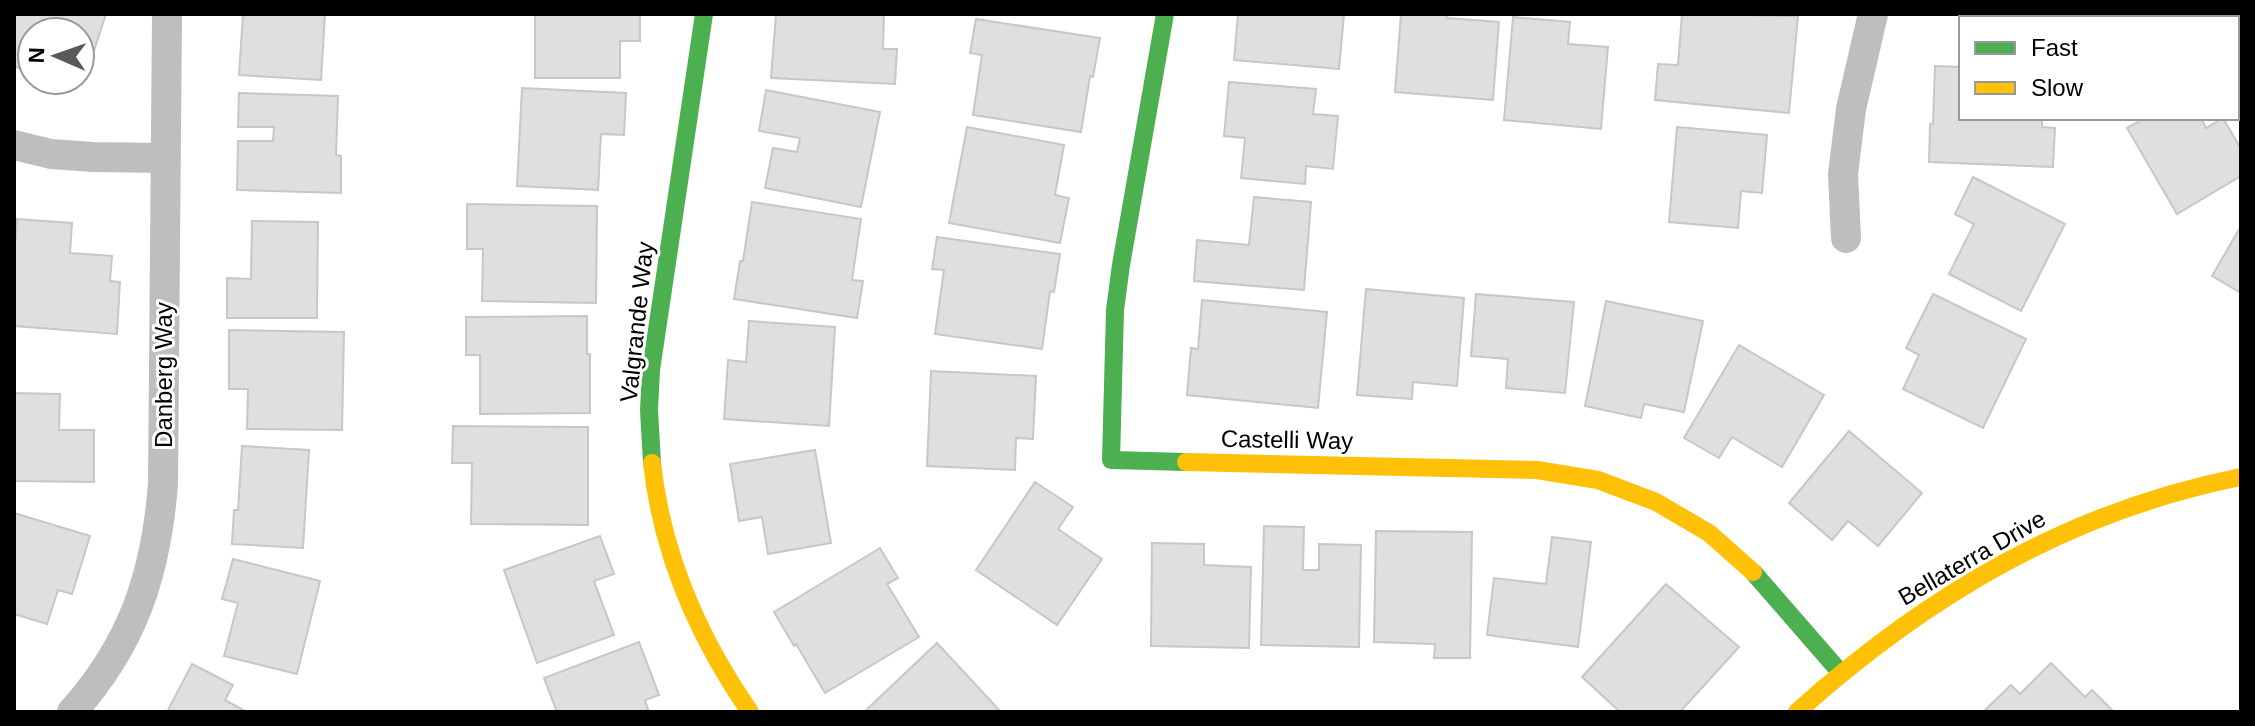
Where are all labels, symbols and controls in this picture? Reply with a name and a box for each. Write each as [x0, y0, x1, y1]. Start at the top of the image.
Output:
north arrow [16, 16, 96, 96]
legend [1959, 16, 2239, 120]
text: Fast [2031, 34, 2078, 61]
text: N [24, 47, 49, 64]
text: Slow [2031, 74, 2084, 101]
street label: Valgrande Way [615, 240, 658, 404]
street label: Danberg Way [150, 302, 177, 448]
street label: Castelli Way [1221, 425, 1353, 454]
street label: Bellaterra Drive [1893, 505, 2050, 611]

